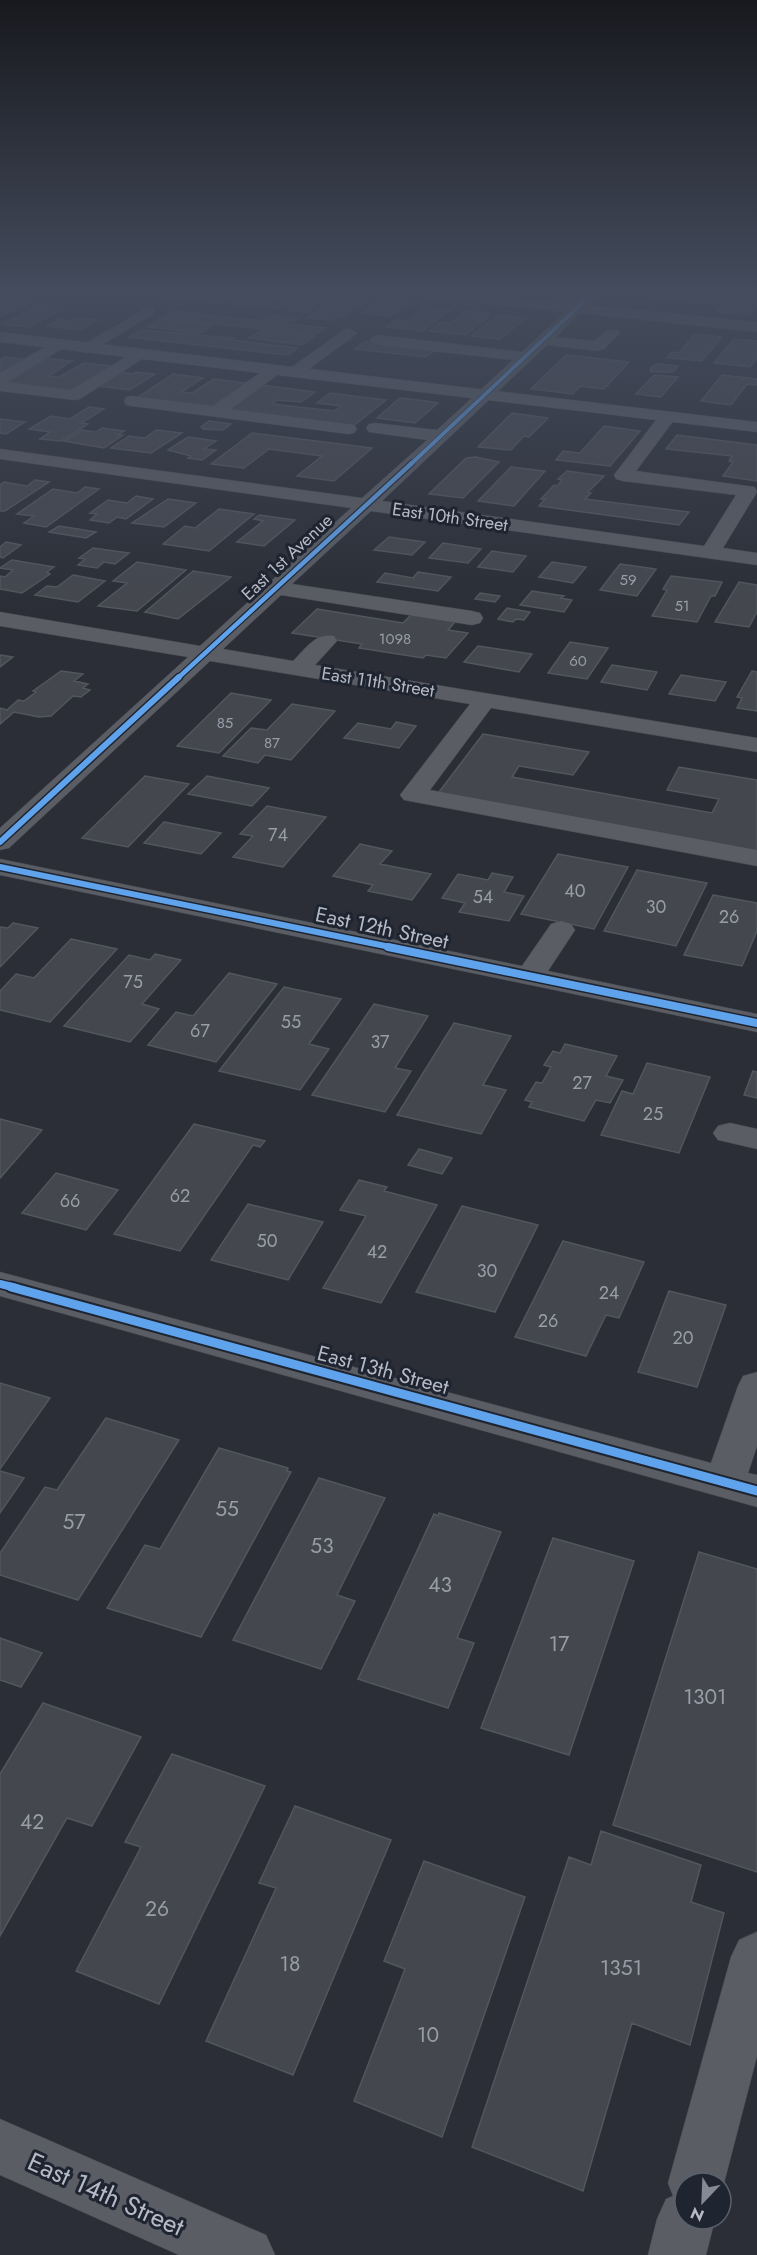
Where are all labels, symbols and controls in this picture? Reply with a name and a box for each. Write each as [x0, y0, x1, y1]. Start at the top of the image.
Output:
street label: East 10th Street [390, 496, 510, 538]
street label: East 1st Avenue [235, 508, 339, 606]
house number: 59 [619, 569, 637, 591]
house number: 51 [674, 595, 690, 617]
house number: 1098 [379, 628, 411, 650]
house number: 60 [569, 650, 587, 672]
street label: East 11th Street [320, 660, 437, 704]
house number: 85 [217, 712, 233, 734]
house number: 87 [264, 732, 280, 754]
house number: 74 [268, 822, 288, 848]
house number: 40 [564, 878, 586, 904]
house number: 54 [473, 884, 493, 910]
house number: 30 [646, 894, 667, 920]
street label: East 12th Street [313, 899, 451, 957]
house number: 26 [719, 904, 739, 930]
house number: 75 [123, 969, 143, 995]
house number: 55 [281, 1009, 301, 1035]
house number: 67 [190, 1018, 210, 1044]
house number: 37 [370, 1029, 390, 1055]
house number: 27 [572, 1070, 592, 1096]
house number: 25 [643, 1101, 663, 1127]
house number: 62 [170, 1183, 190, 1209]
house number: 66 [60, 1188, 80, 1214]
house number: 50 [257, 1228, 278, 1254]
house number: 42 [367, 1239, 387, 1265]
house number: 30 [477, 1258, 498, 1284]
house number: 24 [599, 1280, 619, 1306]
house number: 26 [538, 1308, 558, 1334]
house number: 20 [672, 1325, 694, 1351]
street label: East 13th Street [314, 1338, 452, 1402]
house number: 55 [215, 1494, 239, 1524]
house number: 57 [63, 1507, 85, 1537]
house number: 53 [310, 1531, 334, 1561]
house number: 43 [428, 1570, 452, 1600]
house number: 17 [549, 1629, 569, 1659]
house number: 1301 [684, 1682, 726, 1712]
house number: 42 [20, 1807, 44, 1837]
house number: 26 [145, 1894, 169, 1924]
house number: 18 [280, 1949, 300, 1979]
house number: 1351 [600, 1953, 642, 1983]
house number: 10 [417, 2020, 439, 2050]
street label: East 14th Street [22, 2142, 191, 2246]
north arrow [673, 2171, 733, 2231]
text: N [687, 2201, 708, 2227]

